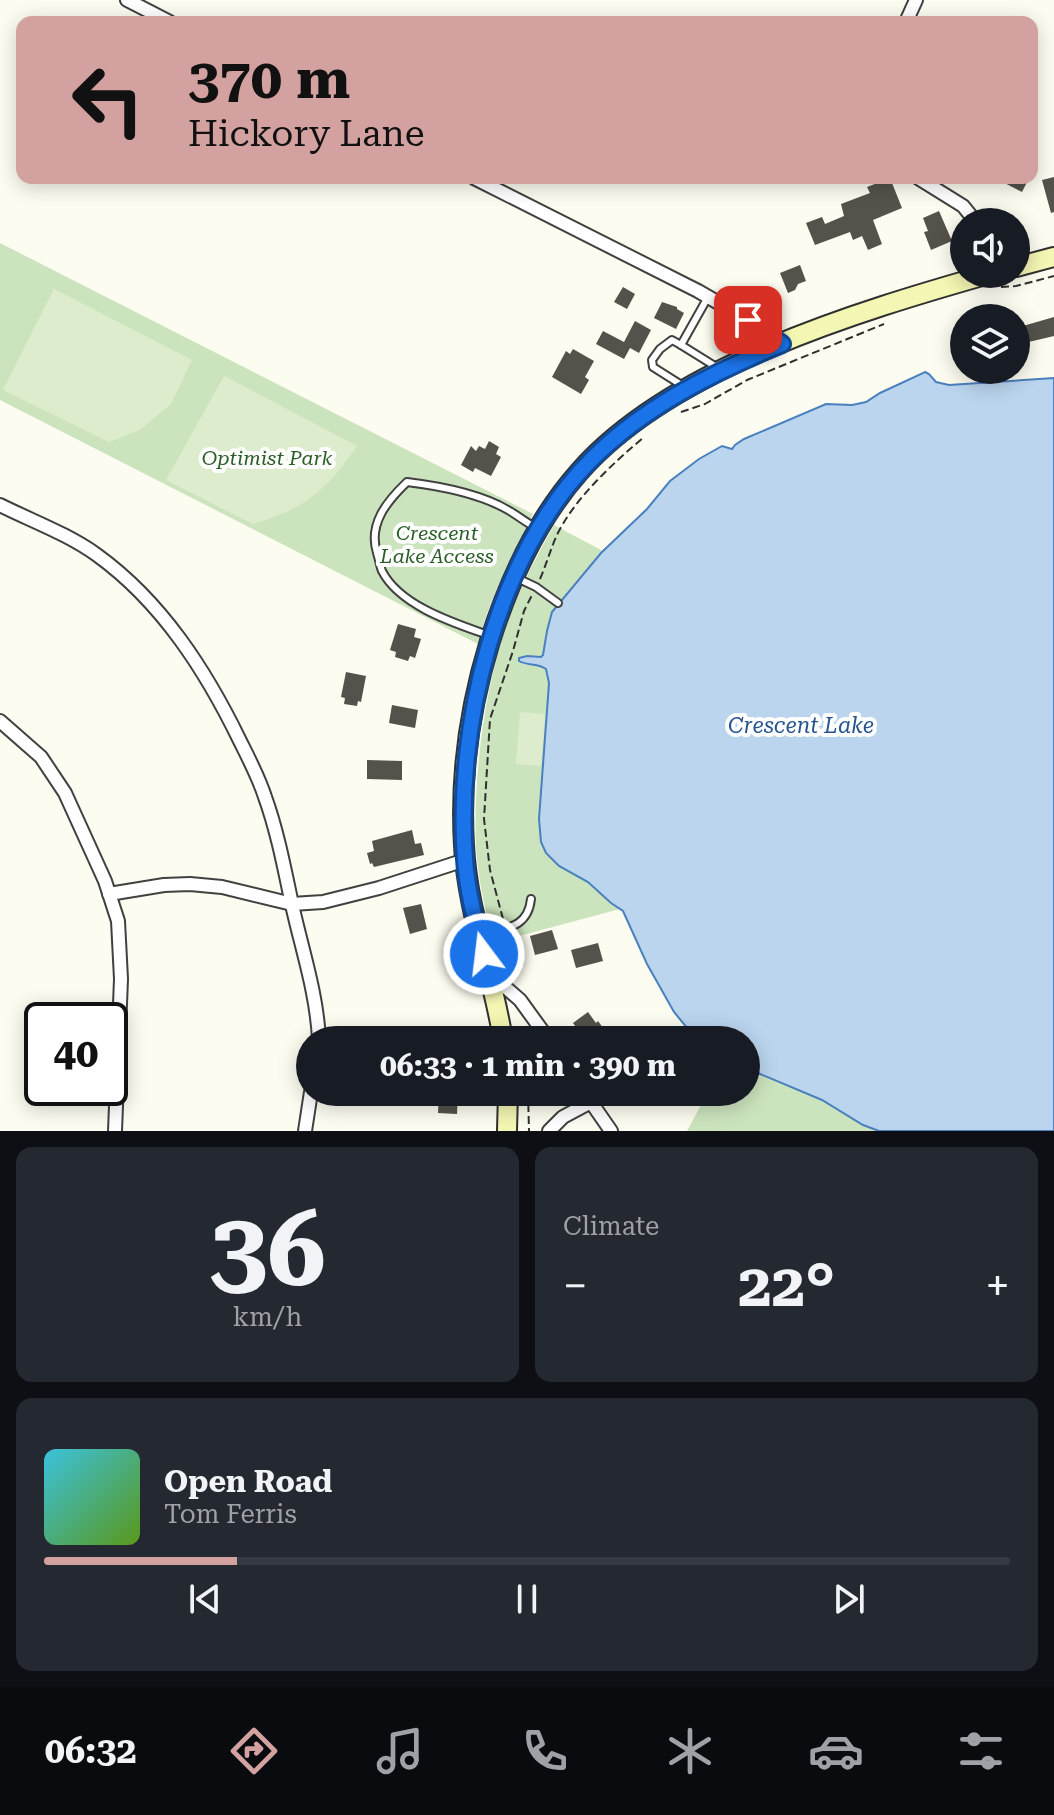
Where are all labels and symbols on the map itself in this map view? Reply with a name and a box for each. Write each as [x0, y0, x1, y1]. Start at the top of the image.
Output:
pin [714, 286, 782, 354]
park label: Optimist Park [202, 446, 333, 470]
park label: Crescent Lake Access [379, 521, 494, 568]
water label: Crescent Lake [728, 713, 874, 738]
position arrow [442, 912, 526, 996]
speed limit sign: 40 [24, 1002, 128, 1106]

